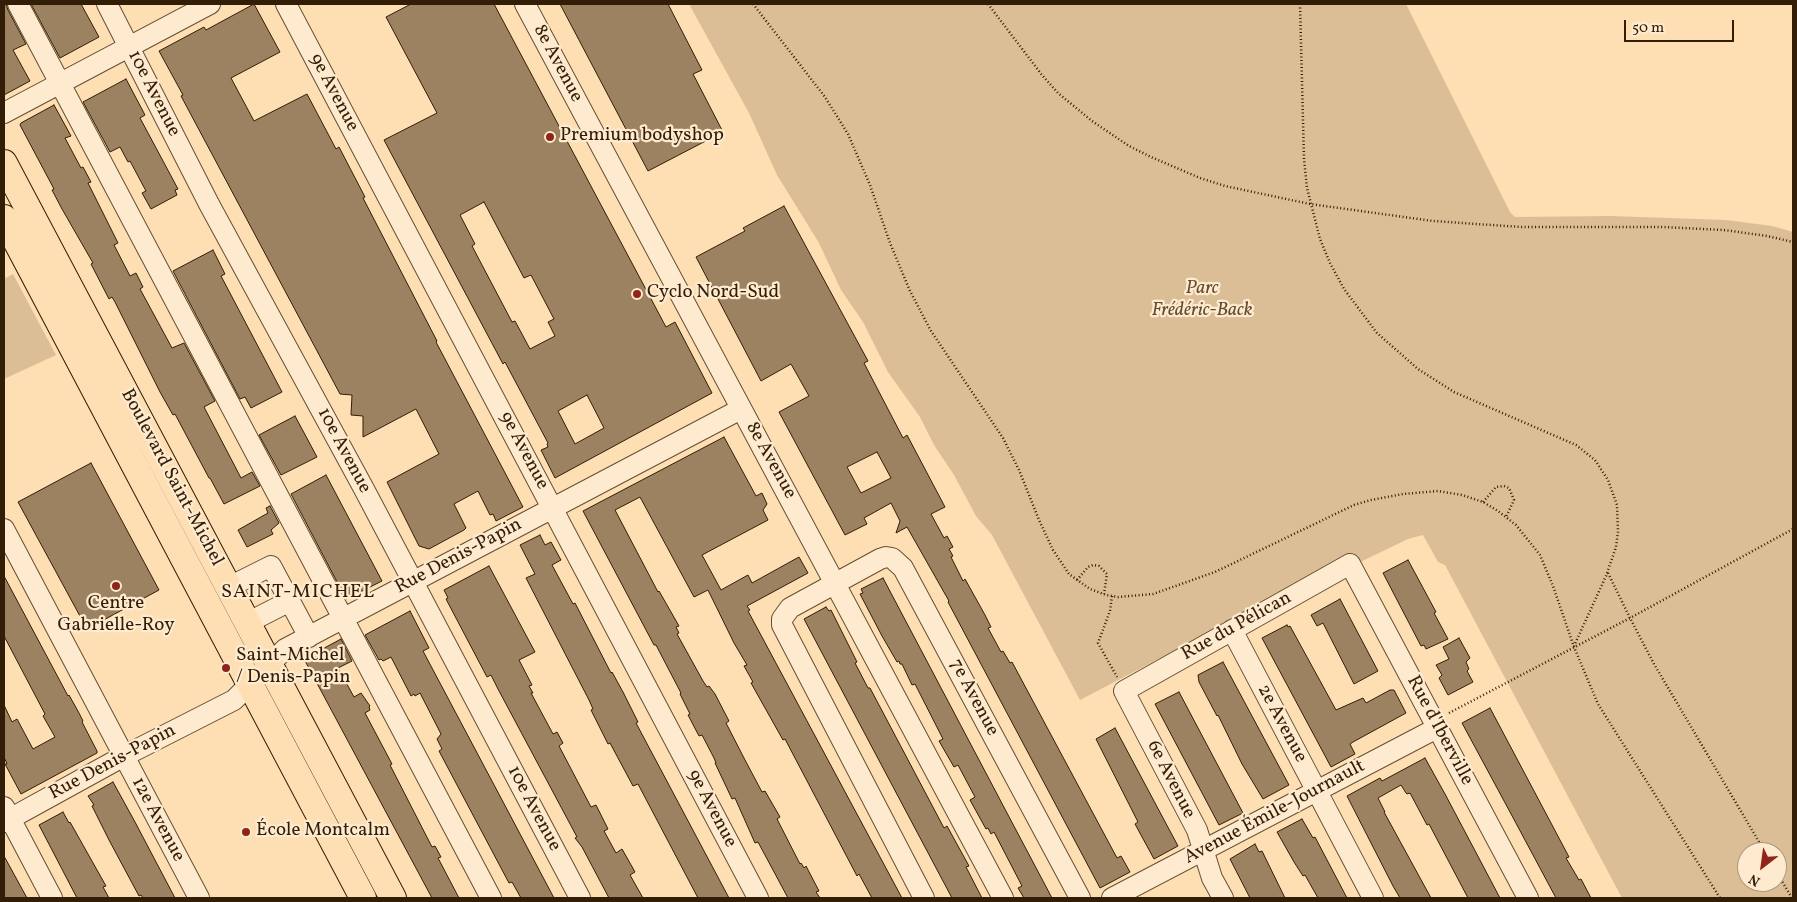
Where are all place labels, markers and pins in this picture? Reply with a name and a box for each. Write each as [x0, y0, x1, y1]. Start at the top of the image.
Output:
place label: Premium bodyshop [560, 126, 724, 148]
marker: Premium bodyshop [544, 131, 556, 143]
place label: Cyclo Nord-Sud [647, 283, 779, 305]
marker: Cyclo Nord-Sud [631, 288, 643, 300]
marker: Centre Gabrielle-Roy [110, 580, 122, 592]
place label: Centre Gabrielle-Roy [57, 594, 175, 638]
place label: Saint-Michel / Denis-Papin [236, 646, 351, 690]
marker: Saint-Michel / Denis-Papin [220, 662, 232, 674]
place label: École Montcalm [256, 821, 390, 843]
marker: École Montcalm [240, 826, 252, 838]

